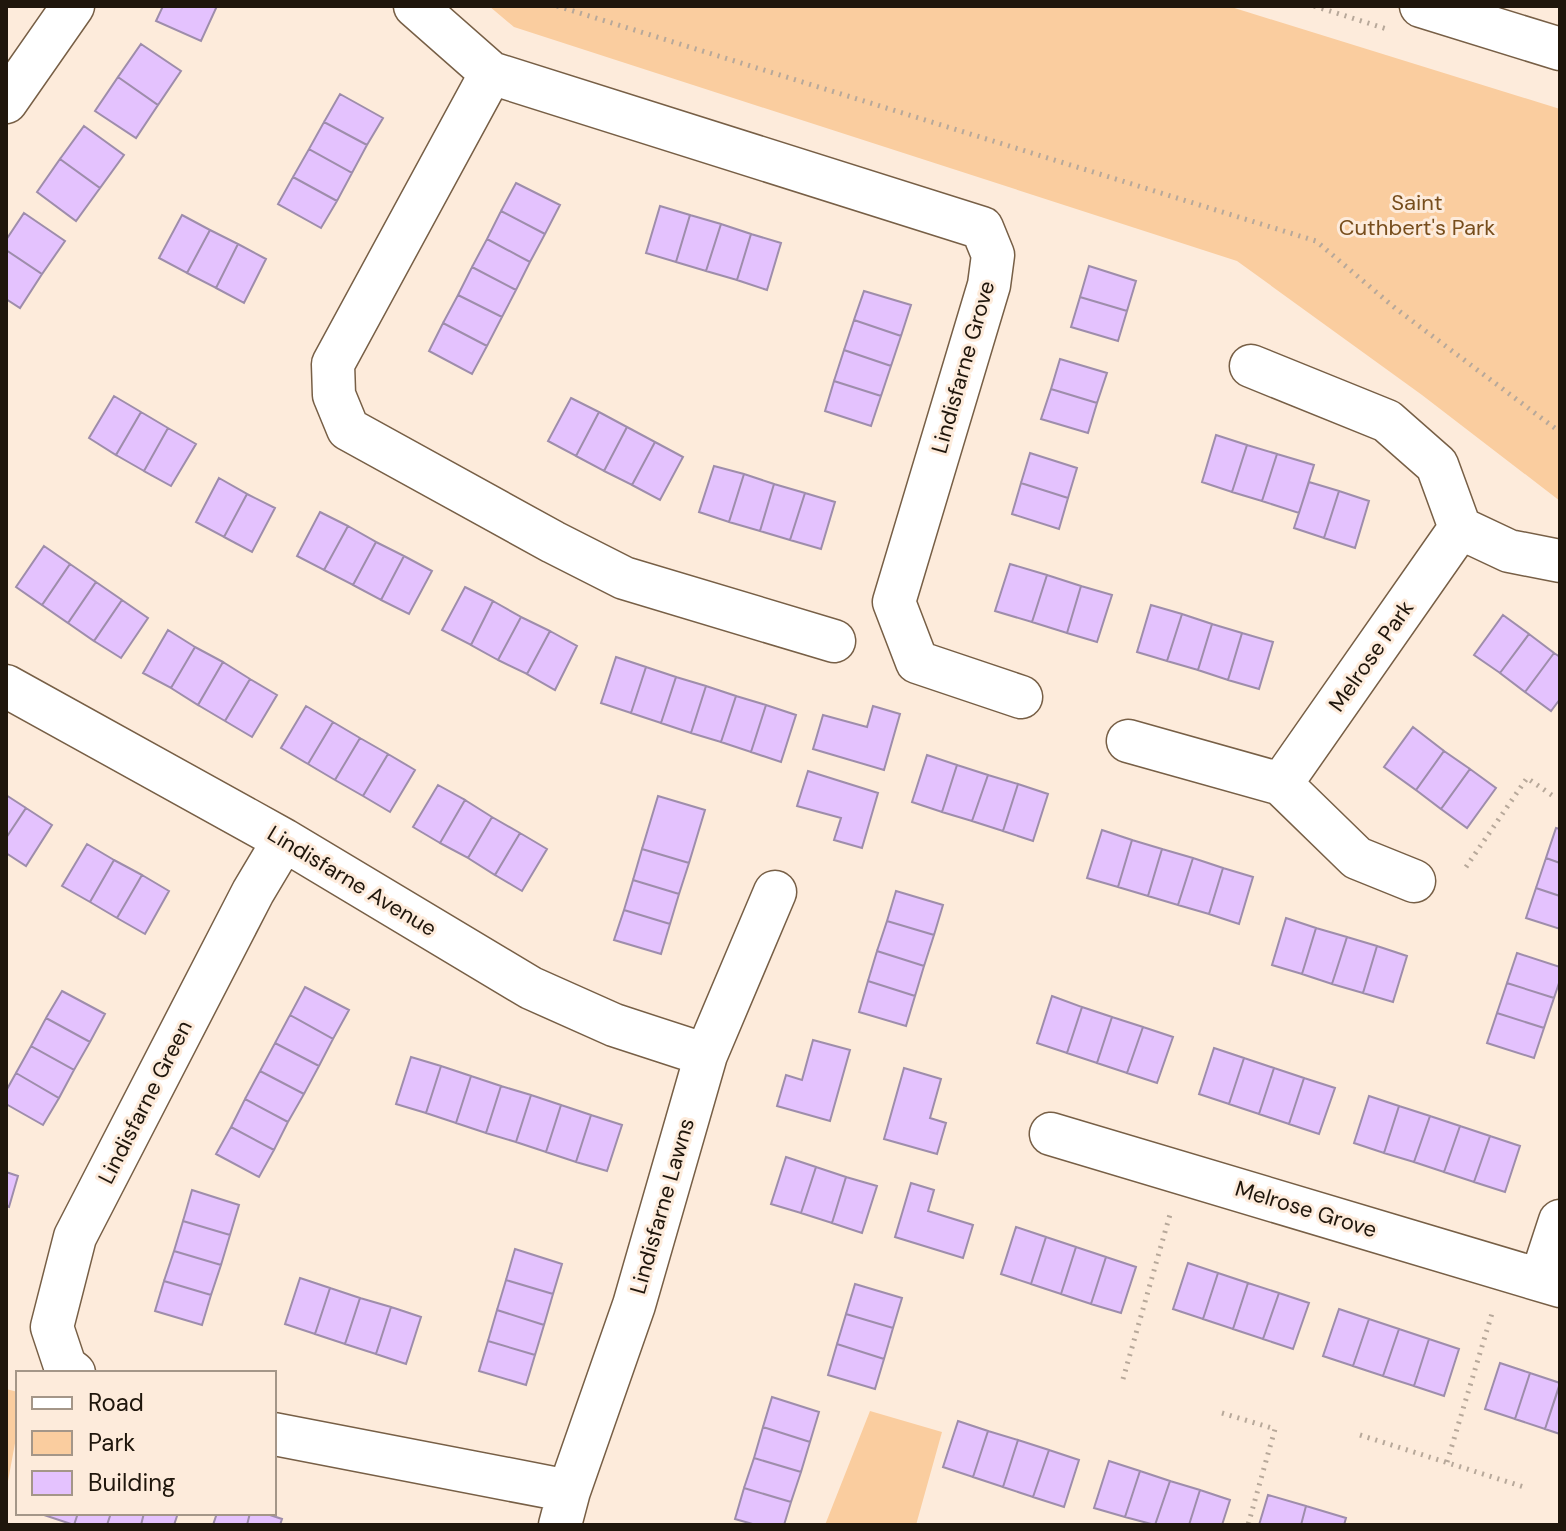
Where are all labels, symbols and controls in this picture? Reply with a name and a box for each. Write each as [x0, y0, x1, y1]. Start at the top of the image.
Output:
park label: Saint Cuthbert's Park [1339, 188, 1495, 242]
street label: Lindisfarne Grove [925, 277, 1001, 457]
street label: Melrose Park [1322, 595, 1420, 717]
street label: Lindisfarne Avenue [262, 819, 442, 943]
street label: Lindisfarne Green [91, 1015, 199, 1189]
street label: Lindisfarne Lawns [623, 1115, 701, 1297]
street label: Melrose Grove [1232, 1174, 1380, 1244]
legend [16, 1371, 276, 1515]
text: Road [88, 1387, 144, 1418]
text: Park [88, 1427, 135, 1458]
text: Building [88, 1467, 175, 1498]

